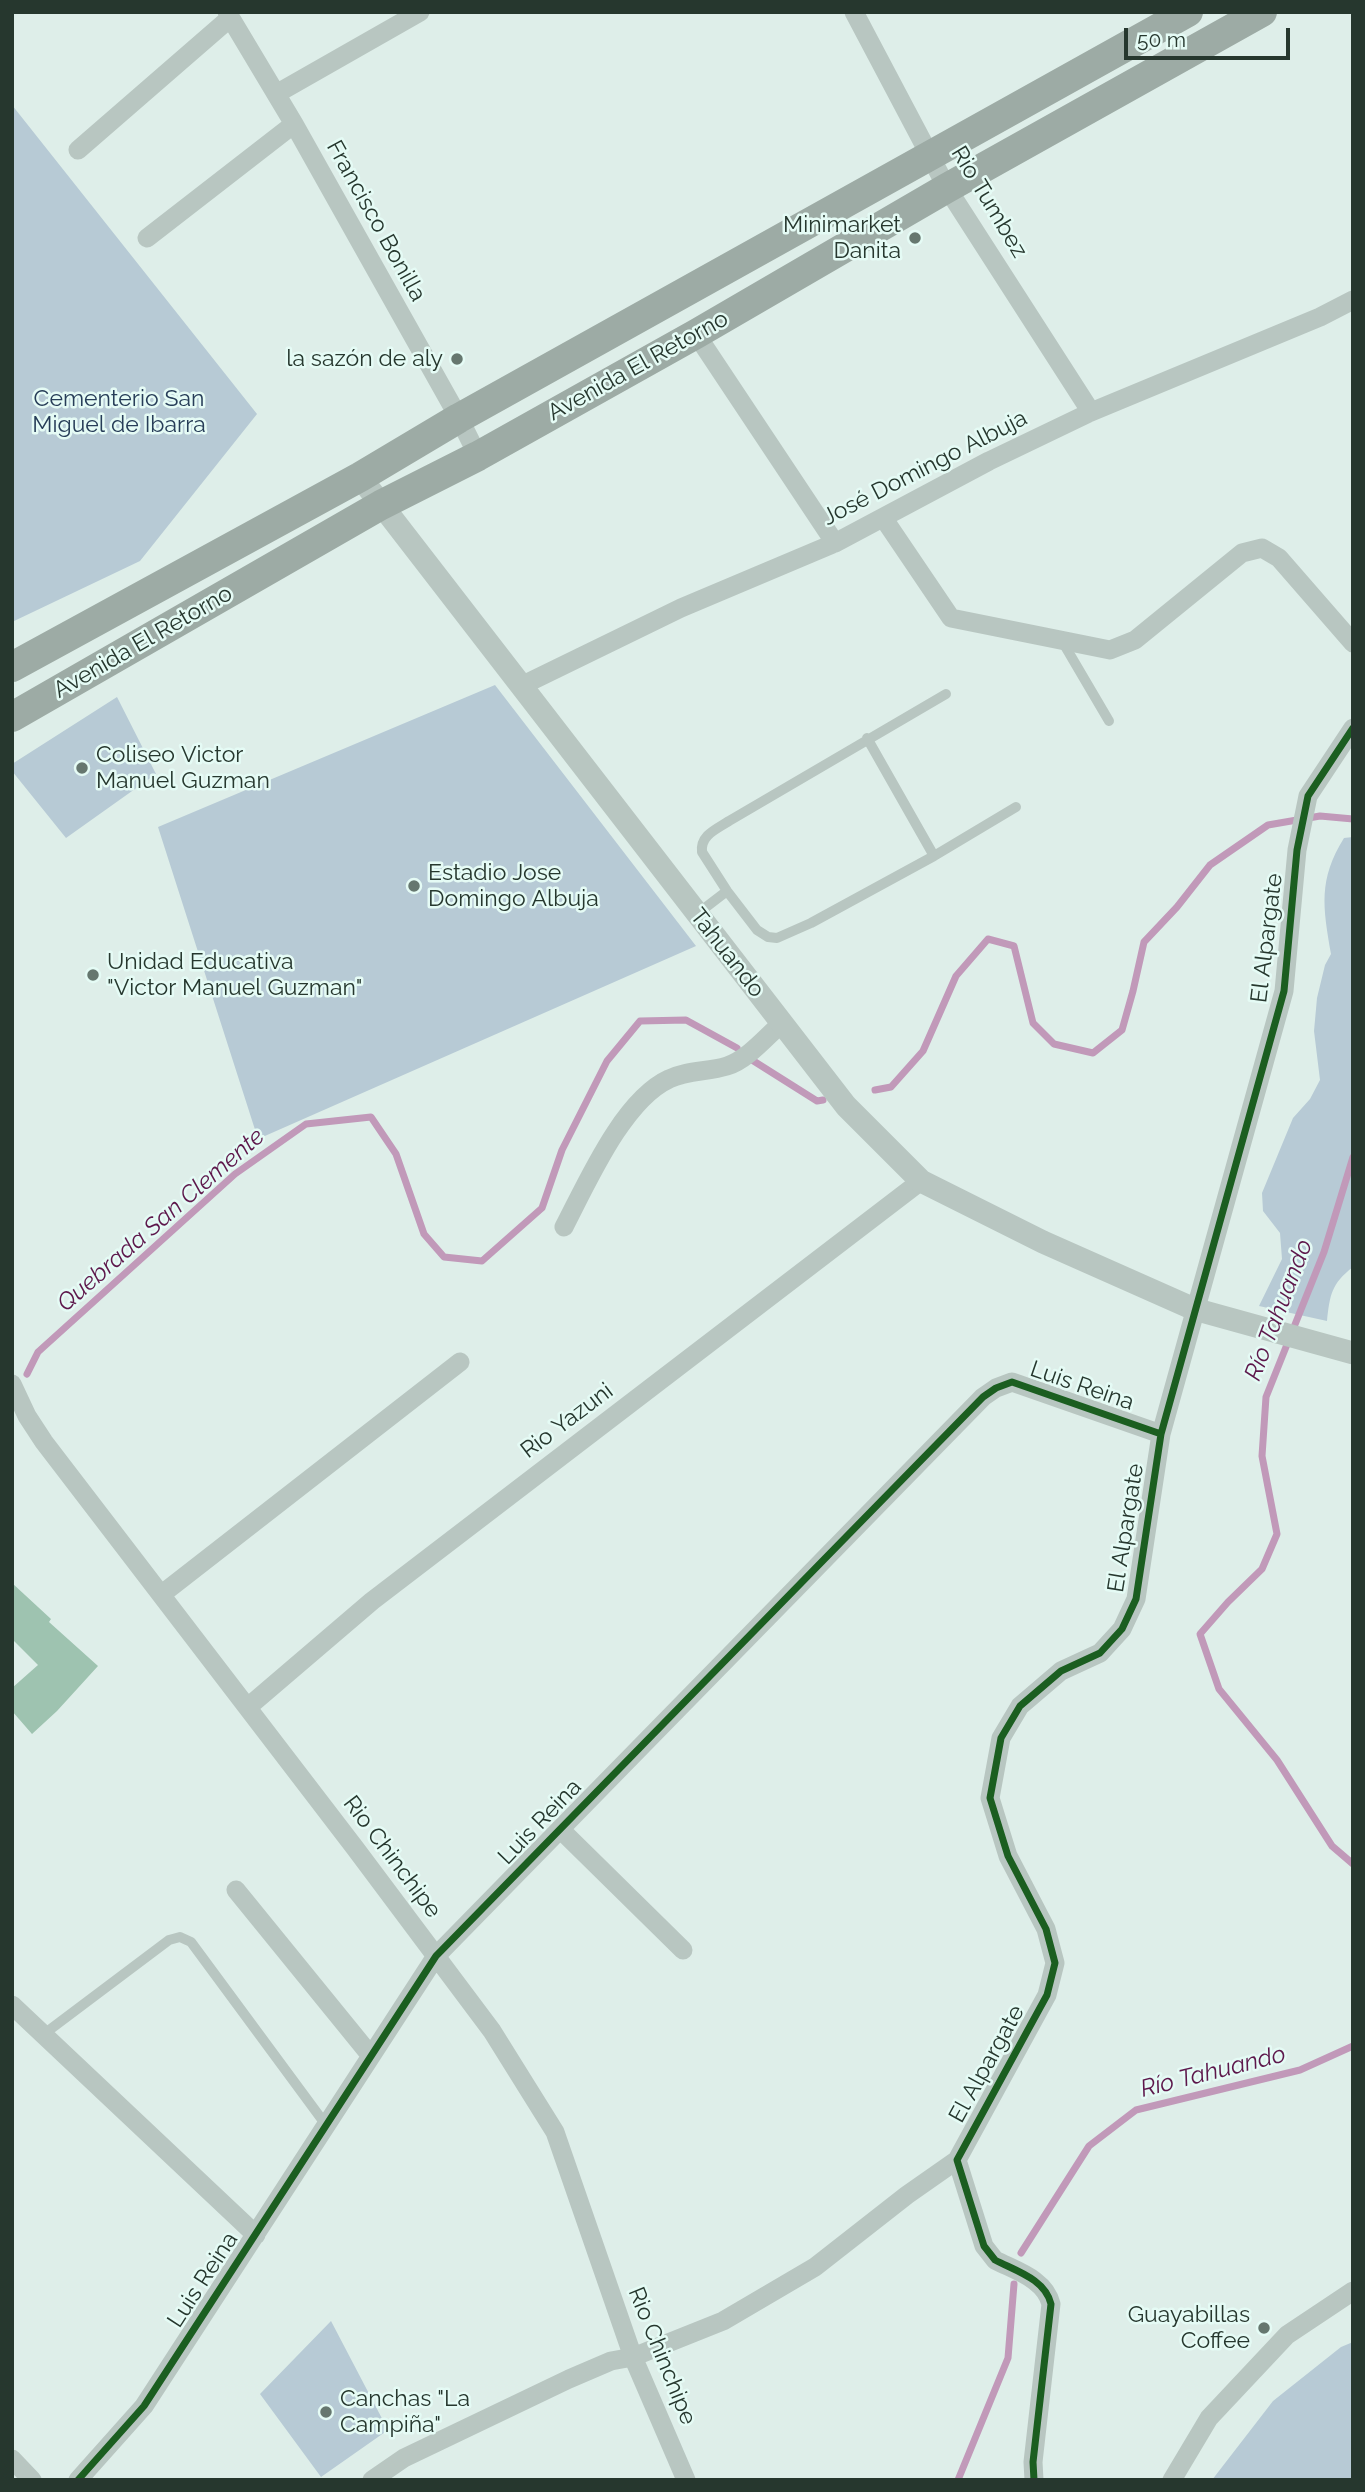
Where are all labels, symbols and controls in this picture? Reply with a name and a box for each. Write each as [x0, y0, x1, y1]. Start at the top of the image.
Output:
scale bar [1127, 14, 1293, 58]
text: 50 m [1137, 27, 1186, 52]
street label: Francisco Bonilla [320, 136, 432, 306]
street label: Rio Tumbez [945, 141, 1033, 263]
place label: Minimarket Danita [783, 211, 901, 265]
marker: Minimarket Danita [907, 230, 923, 246]
street label: Avenida El Retorno [543, 305, 733, 427]
place label: la sazón de aly [286, 345, 443, 373]
marker: la sazón de aly [449, 351, 465, 367]
park label: Cementerio San Miguel de Ibarra [32, 385, 206, 439]
street label: José Domingo Albuja [818, 404, 1032, 532]
street label: Avenida El Retorno [49, 580, 237, 704]
place label: Coliseo Victor Manuel Guzman [96, 741, 270, 795]
marker: Coliseo Victor Manuel Guzman [74, 760, 90, 776]
place label: Estadio Jose Domingo Albuja [428, 859, 599, 913]
street label: El Alpargate [1245, 872, 1289, 1004]
marker: Estadio Jose Domingo Albuja [406, 878, 422, 894]
street label: Tahuando [684, 903, 770, 1003]
place label: Unidad Educativa "Victor Manuel Guzman" [107, 948, 362, 1002]
marker: Unidad Educativa "Victor Manuel Guzman" [85, 967, 101, 983]
water label: Quebrada San Clemente [52, 1122, 270, 1318]
water label: Río Tahuando [1239, 1235, 1319, 1385]
street label: Luis Reina [1026, 1355, 1138, 1417]
street label: Rio Yazuni [515, 1377, 619, 1465]
street label: El Alpargate [1102, 1462, 1150, 1594]
street label: Luis Reina [493, 1774, 587, 1870]
street label: Rio Chinchipe [337, 1790, 447, 1924]
street label: El Alpargate [943, 2000, 1031, 2128]
water label: Río Tahuando [1137, 2040, 1289, 2104]
street label: Luis Reina [162, 2227, 244, 2333]
street label: Rio Chinchipe [622, 2283, 702, 2429]
place label: Guayabillas Coffee [1128, 2301, 1250, 2355]
marker: Guayabillas Coffee [1256, 2320, 1272, 2336]
place label: Canchas "La Campiña" [340, 2385, 470, 2439]
marker: Canchas "La Campiña" [318, 2404, 334, 2420]

